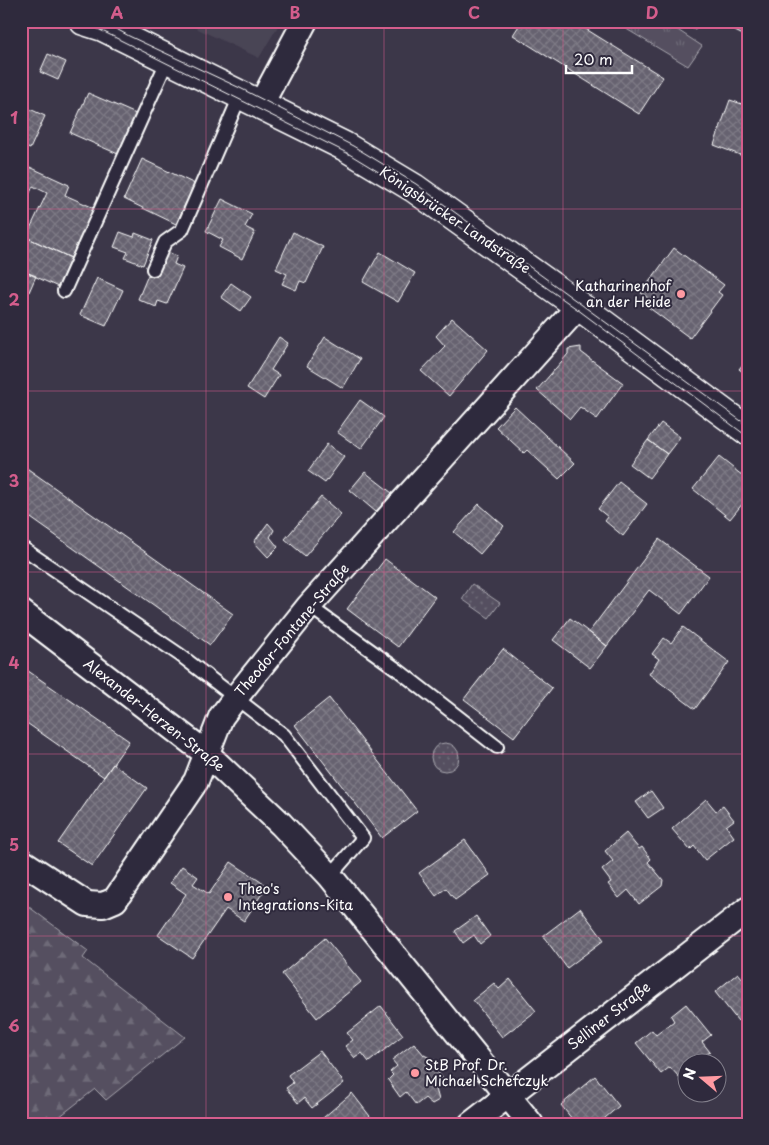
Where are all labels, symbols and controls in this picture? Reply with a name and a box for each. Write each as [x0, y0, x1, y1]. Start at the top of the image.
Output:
text: A [111, 0, 124, 24]
text: B [290, 0, 301, 24]
text: C [468, 0, 480, 24]
text: D [646, 0, 658, 24]
scale bar [566, 42, 633, 74]
text: 20 m [574, 47, 613, 70]
text: 1 [10, 105, 18, 129]
street label: Königsbrücker Landstraße [375, 161, 535, 278]
place label: Katharinenhof an der Heide [575, 275, 673, 312]
text: 2 [8, 287, 20, 311]
marker: Katharinenhof an der Heide [675, 288, 687, 300]
text: 3 [9, 468, 19, 492]
street label: Theodor-Fontane-Straße [229, 558, 354, 701]
text: 4 [9, 650, 20, 674]
street label: Alexander-Herzen-Straße [79, 653, 229, 776]
text: 5 [9, 832, 19, 856]
place label: Theo's Integrations-Kita [238, 878, 353, 915]
marker: Theo's Integrations-Kita [222, 891, 234, 903]
street label: Selliner Straße [563, 976, 655, 1055]
text: 6 [8, 1013, 20, 1037]
north arrow [676, 1052, 726, 1102]
place label: StB Prof. Dr. Michael Schefczyk [425, 1054, 548, 1091]
text: N [678, 1065, 701, 1082]
marker: StB Prof. Dr. Michael Schefczyk [409, 1067, 421, 1079]

